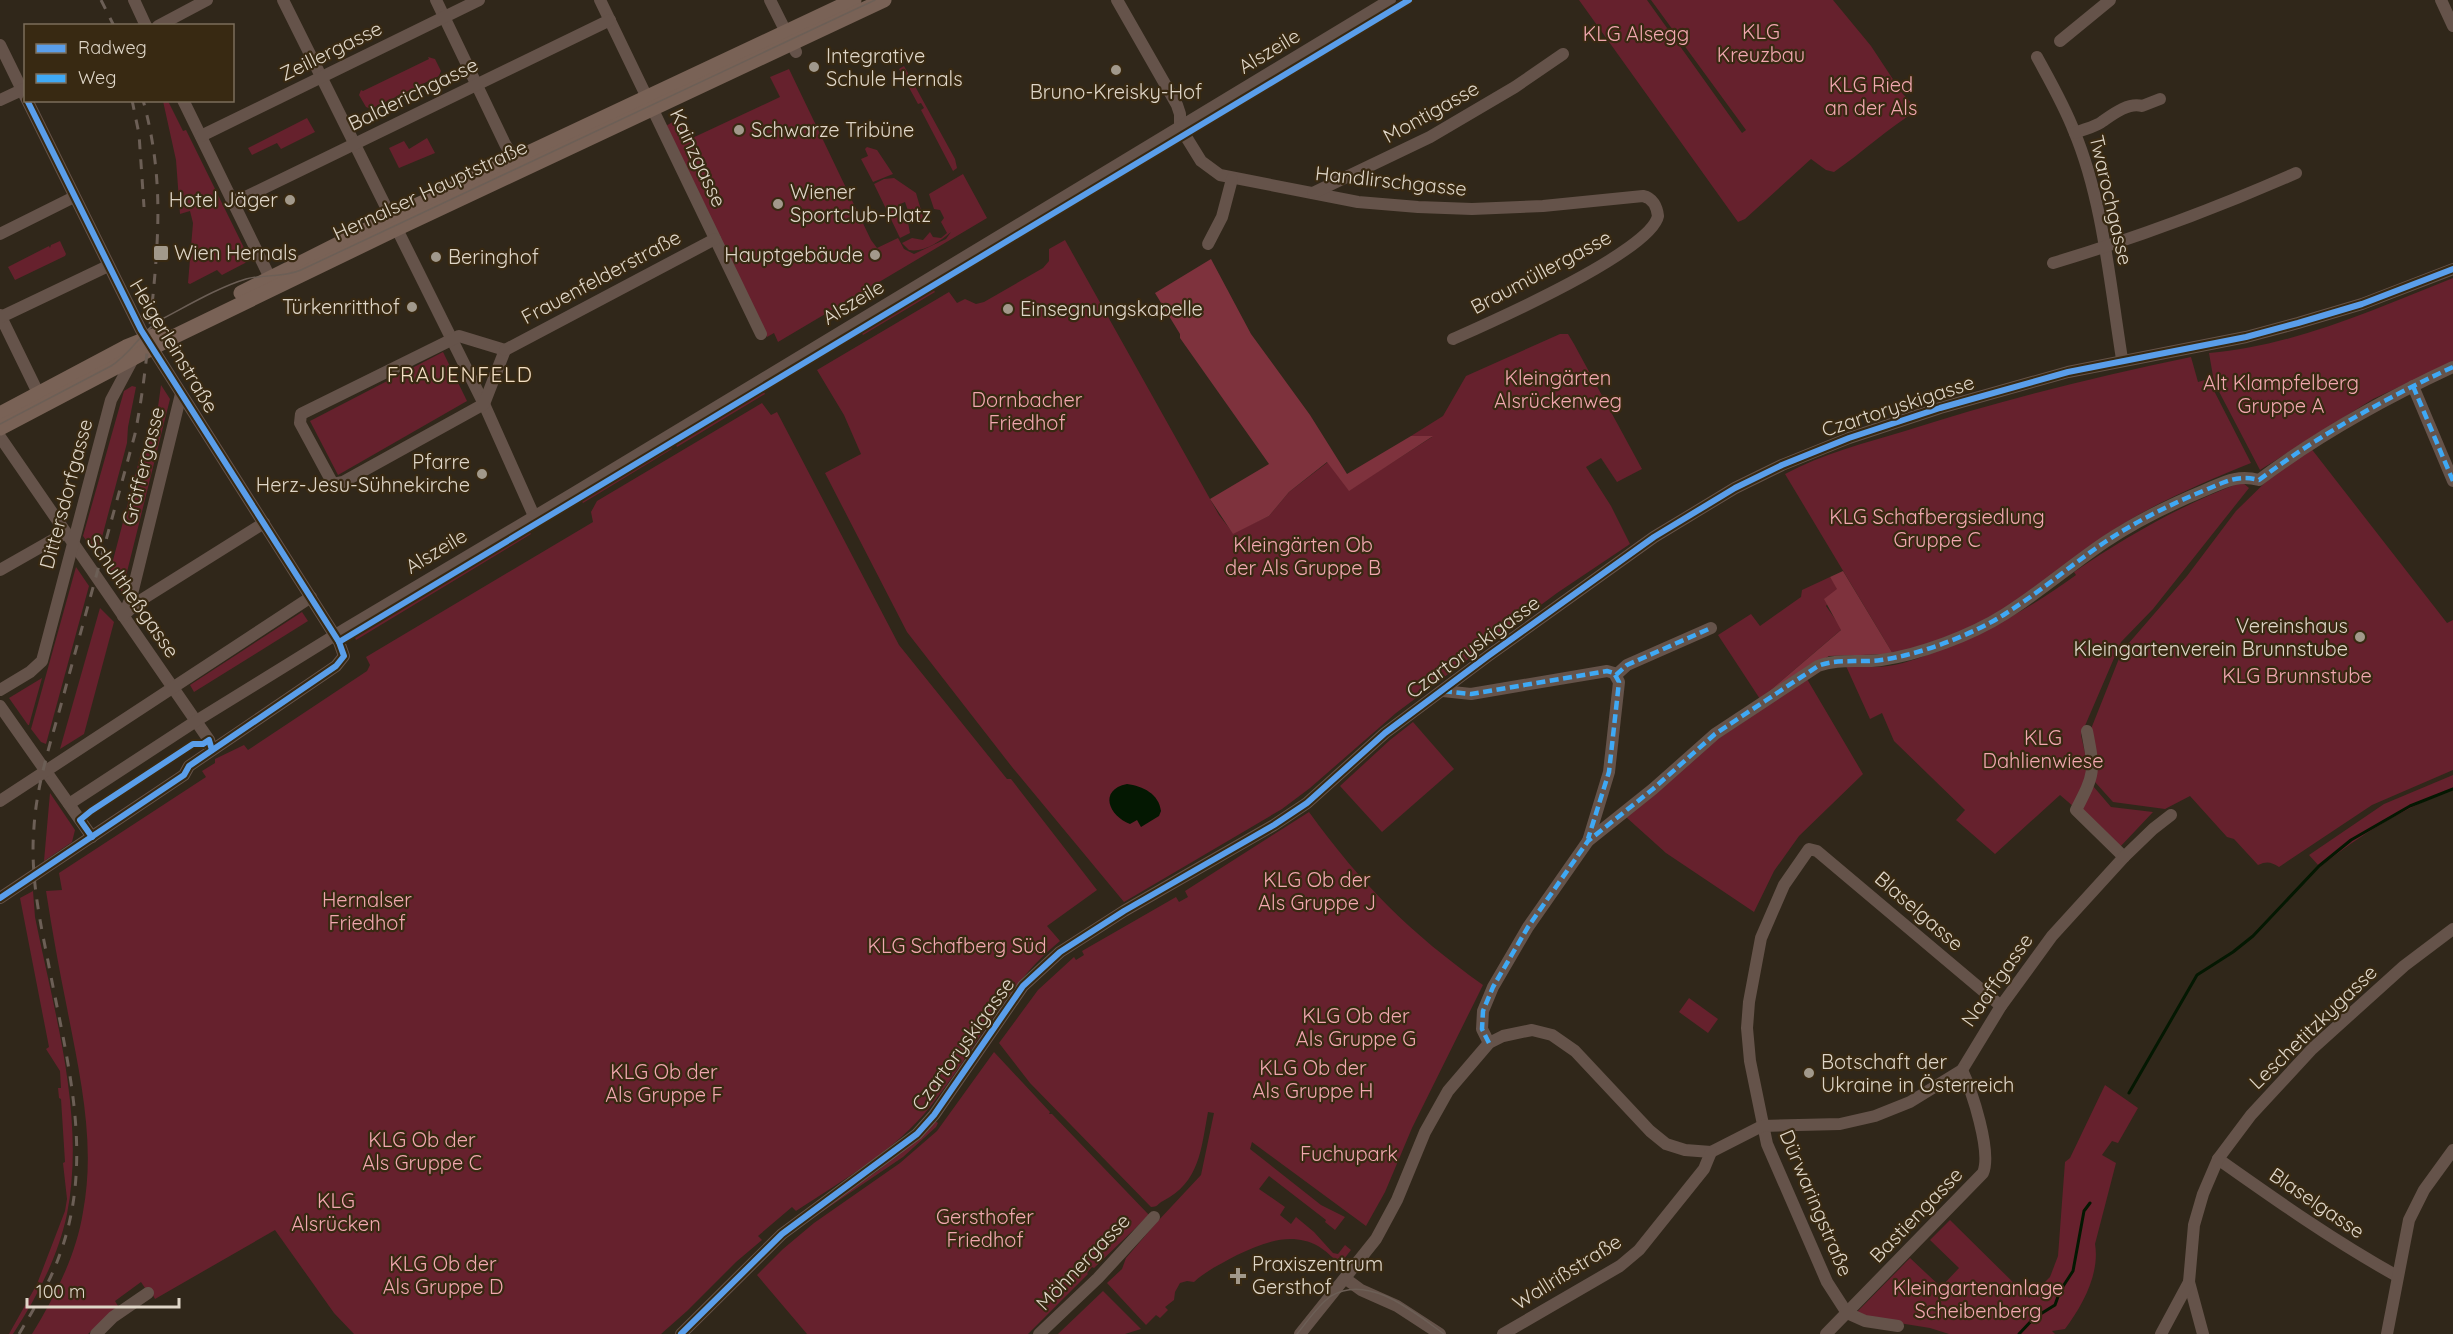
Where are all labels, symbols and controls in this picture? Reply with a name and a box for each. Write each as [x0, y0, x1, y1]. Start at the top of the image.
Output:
street label: Zeillergasse [276, 15, 386, 86]
park label: KLG Kreuzbau [1717, 19, 1805, 67]
park label: KLG Alsegg [1583, 21, 1689, 46]
street label: Alszeile [1233, 22, 1304, 79]
legend [24, 24, 234, 102]
text: Radweg [78, 36, 147, 59]
place label: Integrative Schule Hernals [826, 43, 963, 91]
street label: Balderichgasse [344, 51, 482, 136]
marker: Integrative Schule Hernals [807, 60, 821, 74]
marker: Bruno-Kreisky-Hof [1109, 63, 1123, 77]
text: Weg [78, 66, 116, 89]
park label: KLG Ried an der Als [1825, 72, 1917, 120]
street label: Montigasse [1378, 75, 1483, 148]
place label: Bruno-Kreisky-Hof [1030, 79, 1202, 104]
street label: Kainzgasse [665, 105, 732, 211]
place label: Schwarze Tribüne [751, 117, 914, 142]
marker: Schwarze Tribüne [732, 123, 746, 137]
street label: Hernalser Hauptstraße [329, 133, 531, 246]
street label: Twarochgasse [2084, 133, 2139, 267]
street label: Handlirschgasse [1314, 160, 1468, 201]
place label: Wiener Sportclub-Platz [790, 179, 931, 227]
place label: Hotel Jäger [169, 187, 278, 212]
marker: Hotel Jäger [283, 193, 297, 207]
marker: Wiener Sportclub-Platz [771, 197, 785, 211]
street label: Frauenfelderstraße [517, 224, 685, 329]
street label: Braumüllergasse [1466, 224, 1615, 319]
place label: Wien Hernals [174, 240, 297, 265]
place label: Hauptgebäude [724, 242, 863, 267]
marker: Wien Hernals [152, 244, 170, 262]
place label: Beringhof [448, 244, 539, 269]
marker: Hauptgebäude [868, 248, 882, 262]
marker: Beringhof [429, 250, 443, 264]
street label: Alszeile [817, 273, 888, 330]
street label: Heigerleinstraße [125, 274, 224, 417]
place label: Türkenritthof [282, 294, 400, 319]
place label: Einsegnungskapelle [1020, 296, 1203, 321]
marker: Türkenritthof [405, 300, 419, 314]
marker: Einsegnungskapelle [1001, 302, 1015, 316]
district label: FRAUENFELD [387, 361, 533, 387]
park label: Kleingärten Alsrückenweg [1494, 365, 1622, 413]
street label: Czartoryskigasse [1818, 369, 1977, 442]
park label: Alt Klampfelberg Gruppe A [2203, 370, 2359, 418]
park label: Dornbacher Friedhof [972, 387, 1083, 435]
street label: Gräffergasse [116, 404, 169, 528]
street label: Dittersdorfgasse [33, 416, 98, 572]
place label: Pfarre Herz-Jesu-Sühnekirche [256, 449, 470, 497]
marker: Pfarre Herz-Jesu-Sühnekirche [475, 467, 489, 481]
park label: KLG Schafbergsiedlung Gruppe C [1829, 504, 2045, 552]
street label: Alszeile [400, 522, 471, 579]
street label: Schultheßgasse [82, 529, 185, 662]
park label: Kleingärten Ob der Als Gruppe B [1225, 532, 1381, 580]
street label: Czartoryskigasse [1401, 590, 1544, 703]
place label: Vereinshaus Kleingartenverein Brunnstube [2074, 613, 2348, 661]
marker: Vereinshaus Kleingartenverein Brunnstube [2353, 630, 2367, 644]
park label: KLG Brunnstube [2222, 663, 2372, 688]
park label: KLG Dahlienwiese [1983, 725, 2103, 773]
street label: Blaselgasse [1870, 865, 1969, 956]
park label: KLG Ob der Als Gruppe J [1258, 867, 1376, 915]
park label: Hernalser Friedhof [322, 887, 412, 935]
street label: Naaffgasse [1955, 928, 2038, 1031]
park label: KLG Schafberg Süd [867, 933, 1047, 958]
street label: Leschetitzkygasse [2244, 959, 2382, 1094]
street label: Czartoryskigasse [906, 972, 1019, 1115]
park label: KLG Ob der Als Gruppe G [1296, 1003, 1416, 1051]
place label: Botschaft der Ukraine in Österreich [1821, 1049, 2014, 1097]
park label: KLG Ob der Als Gruppe H [1253, 1055, 1373, 1103]
park label: KLG Ob der Als Gruppe F [605, 1059, 723, 1107]
marker: Botschaft der Ukraine in Österreich [1802, 1066, 1816, 1080]
street label: Dürwaringstraße [1774, 1126, 1859, 1280]
park label: KLG Ob der Als Gruppe C [362, 1127, 482, 1175]
park label: Fuchupark [1300, 1141, 1398, 1166]
street label: Bastiengasse [1864, 1162, 1967, 1268]
street label: Blaselgasse [2265, 1162, 2370, 1244]
park label: KLG Alsrücken [291, 1188, 381, 1236]
park label: Gersthofer Friedhof [936, 1204, 1034, 1252]
street label: Möhnergasse [1030, 1208, 1135, 1315]
street label: Wallrißstraße [1508, 1228, 1626, 1315]
park label: KLG Ob der Als Gruppe D [383, 1251, 503, 1299]
place label: Praxiszentrum Gersthof [1252, 1251, 1383, 1299]
marker: Praxiszentrum Gersthof [1229, 1267, 1247, 1285]
scale bar [27, 1271, 178, 1309]
park label: Kleingartenanlage Scheibenberg [1893, 1275, 2063, 1323]
text: 100 m [36, 1280, 85, 1303]

